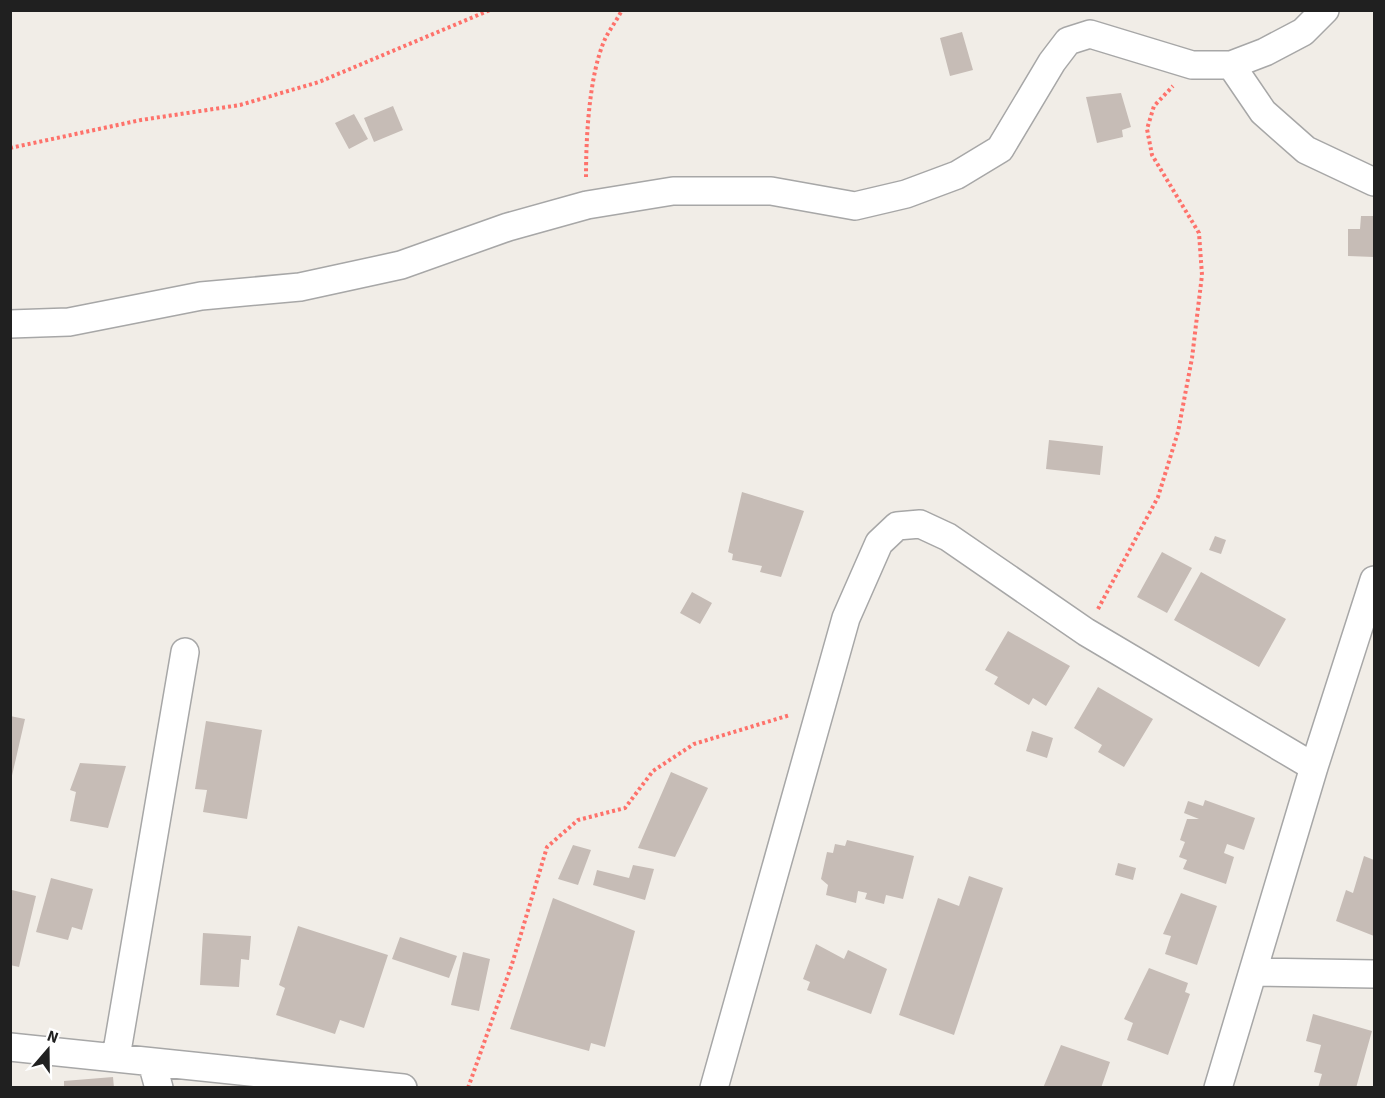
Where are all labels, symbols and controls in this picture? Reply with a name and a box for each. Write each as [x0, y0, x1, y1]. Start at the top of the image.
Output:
north arrow [18, 1020, 78, 1080]
text: N [44, 1025, 62, 1049]

